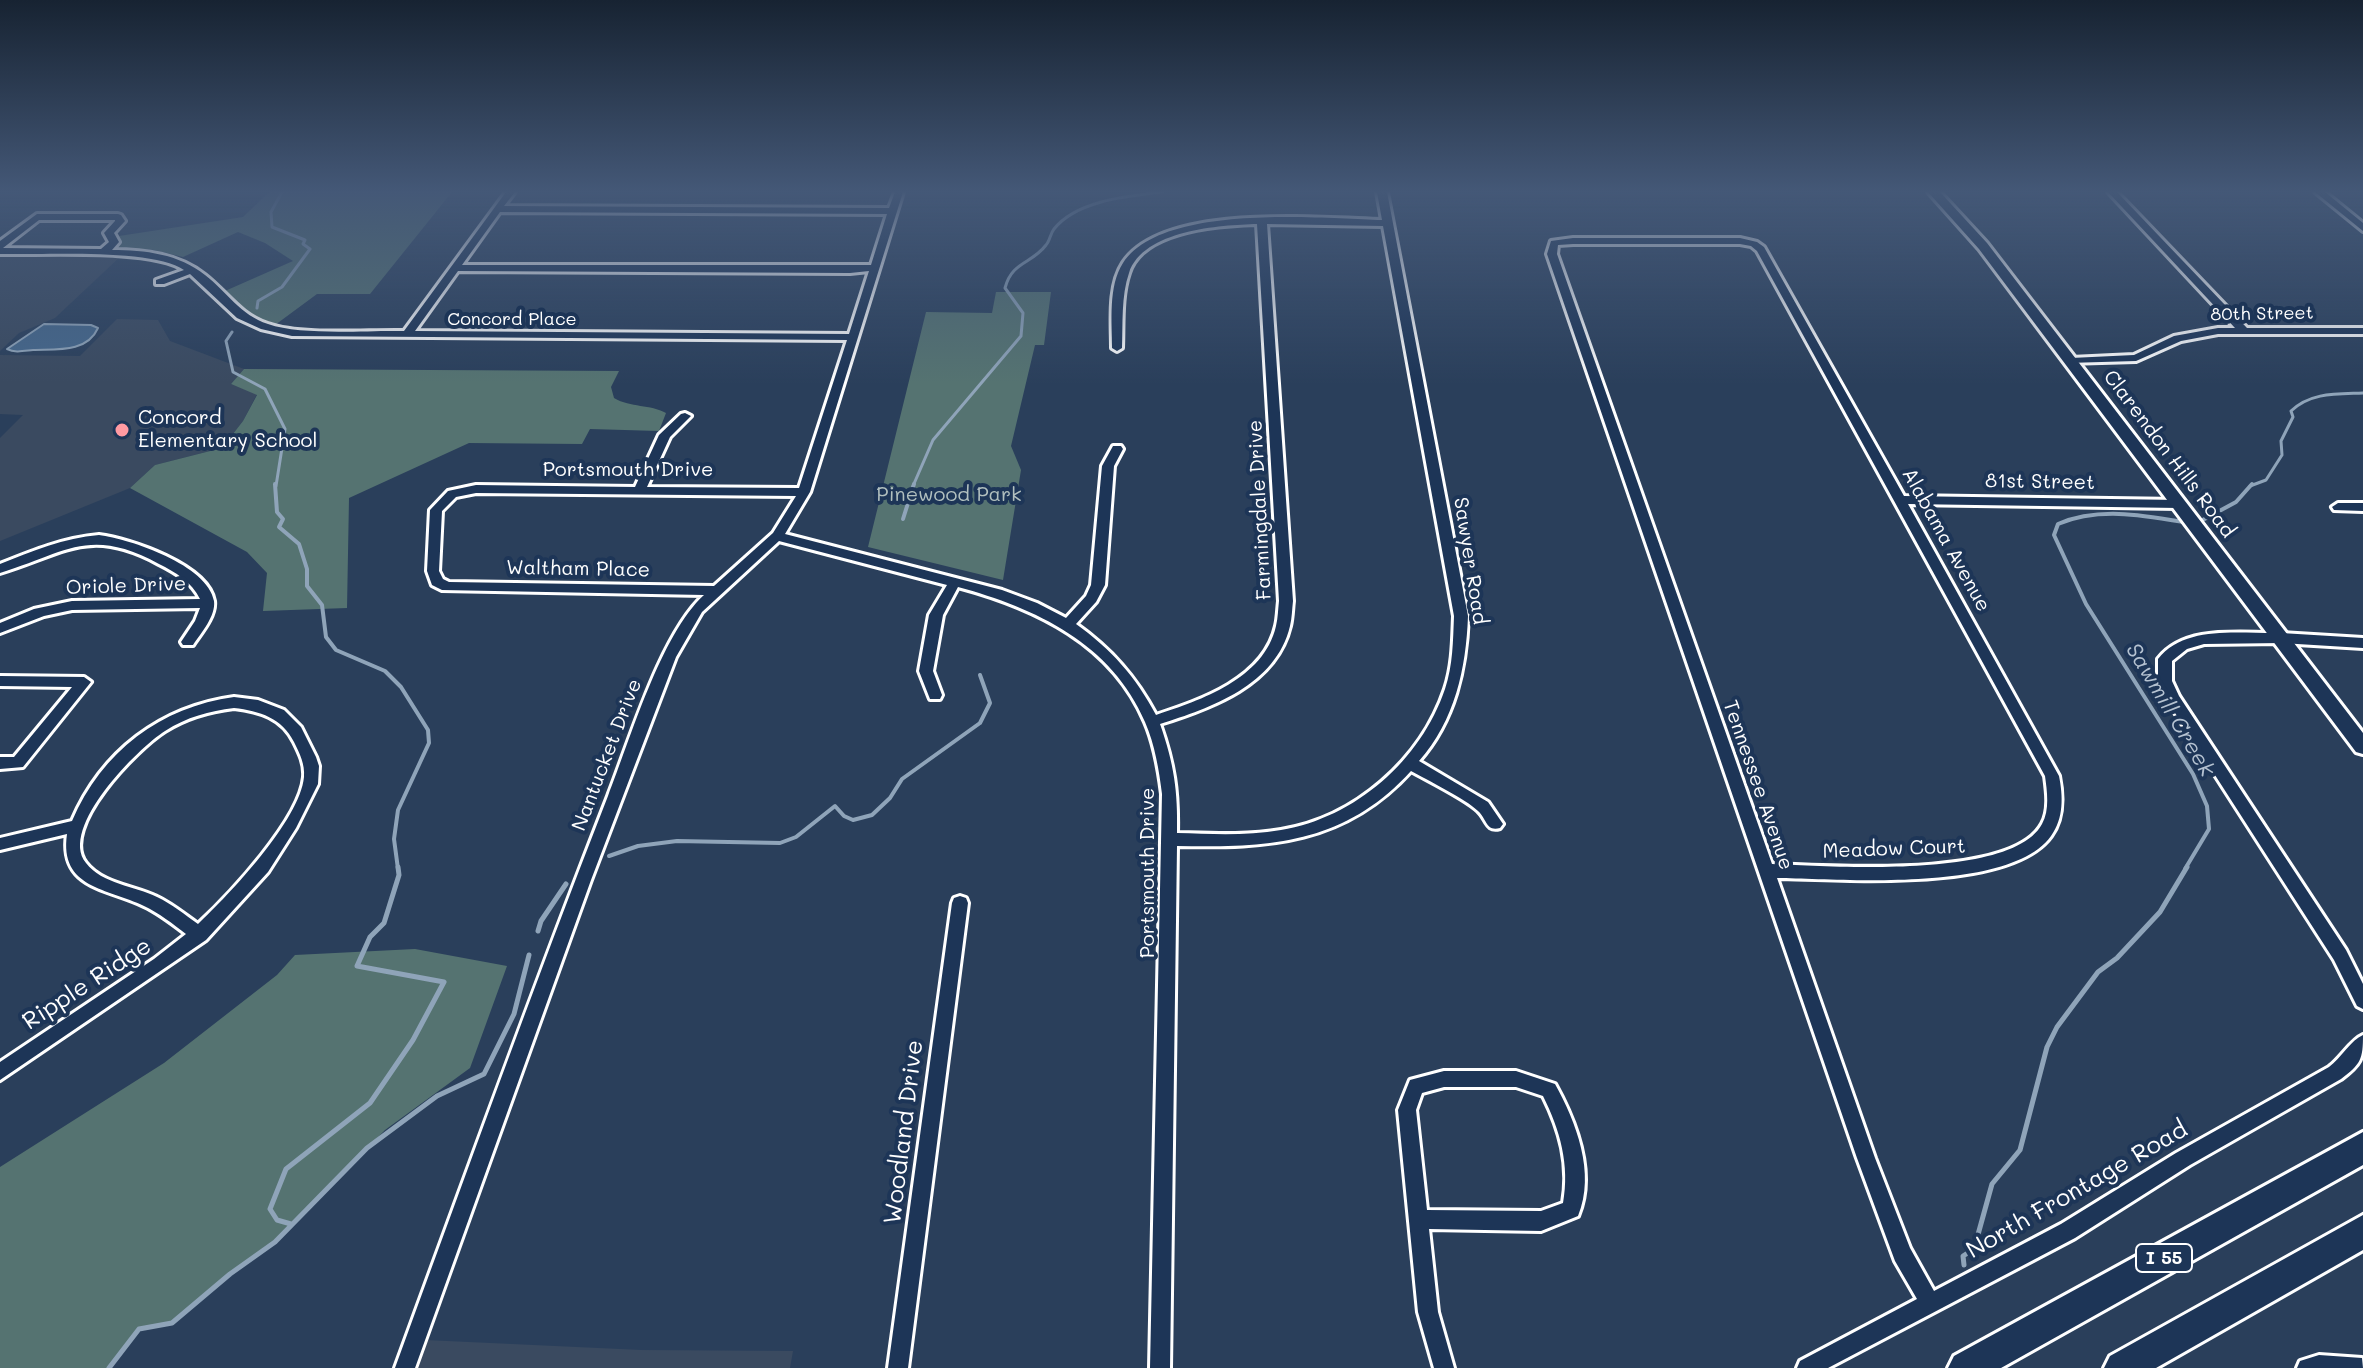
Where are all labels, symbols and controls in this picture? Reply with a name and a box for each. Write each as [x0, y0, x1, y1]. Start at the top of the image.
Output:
street label: 80th Street [2210, 302, 2314, 326]
street label: Concord Place [447, 308, 577, 330]
street label: Clarendon Hills Road [2098, 365, 2240, 543]
place label: Concord Elementary School [138, 406, 317, 453]
street label: Farmingdale Drive [1243, 419, 1277, 601]
marker: Concord Elementary School [113, 421, 131, 439]
street label: Portsmouth Drive [543, 458, 713, 482]
street label: Alabama Avenue [1897, 464, 1995, 616]
street label: 81st Street [1985, 469, 2095, 495]
park label: Pinewood Park [876, 483, 1022, 507]
street label: Sawyer Road [1448, 496, 1492, 626]
street label: Waltham Place [506, 556, 650, 582]
street label: Oriole Drive [65, 572, 187, 600]
water label: Sawmill Creek [2120, 638, 2220, 782]
street label: Nantucket Drive [567, 676, 647, 834]
street label: Tennessee Avenue [1718, 697, 1798, 873]
street label: Portsmouth Drive [1136, 788, 1160, 958]
street label: Meadow Court [1822, 835, 1966, 863]
street label: Ripple Ridge [17, 932, 157, 1036]
street label: Woodland Drive [878, 1038, 930, 1226]
street label: North Frontage Road [1961, 1115, 2193, 1265]
road number: I 55 [2136, 1244, 2192, 1272]

